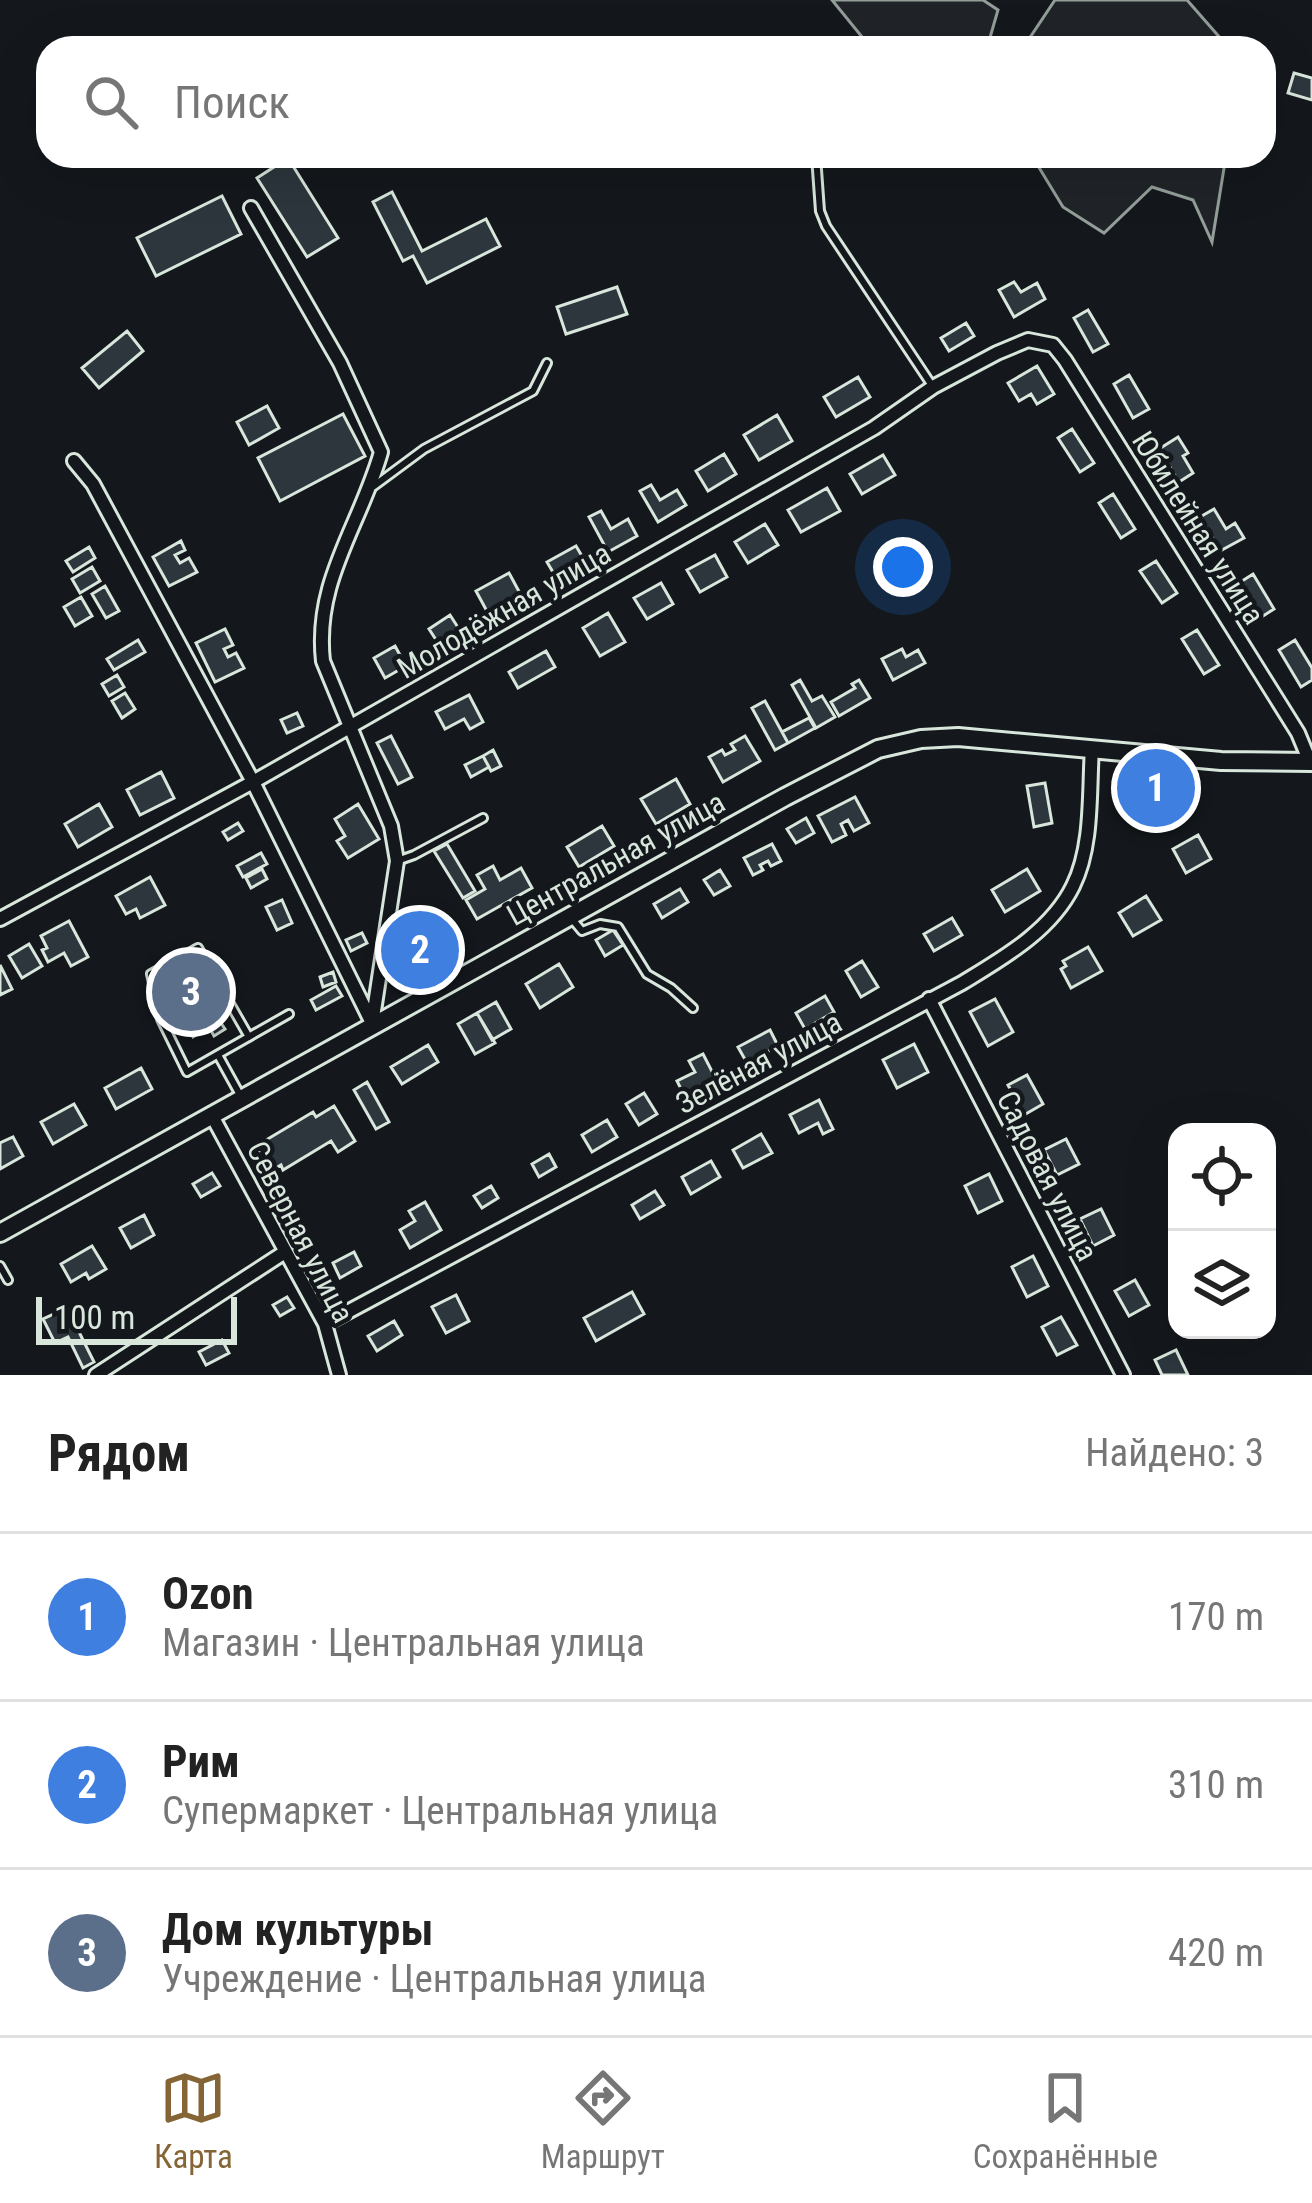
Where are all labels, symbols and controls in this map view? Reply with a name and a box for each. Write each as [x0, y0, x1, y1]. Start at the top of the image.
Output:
search box [36, 36, 1276, 168]
icon: search [78, 69, 144, 135]
text: Поиск [174, 76, 290, 129]
street label: Юбилейная улица [1125, 425, 1272, 631]
street label: Молодёжная улица [391, 535, 617, 686]
your location [873, 537, 933, 597]
pin: 1 [1117, 743, 1195, 833]
street label: Центральная улица [501, 784, 731, 933]
pin: 2 [381, 905, 459, 995]
pin: 3 [152, 947, 230, 1037]
street label: Зелёная улица [670, 1004, 848, 1121]
street label: Садовая улица [990, 1085, 1105, 1267]
map controls [1168, 1123, 1276, 1339]
button: locate [1168, 1123, 1276, 1231]
street label: Северная улица [240, 1135, 361, 1328]
button: layers [1168, 1231, 1276, 1339]
scale bar [36, 1291, 237, 1344]
text: 100 m [54, 1298, 135, 1337]
text: Рядом [48, 1424, 190, 1483]
text: Найдено: 3 [1085, 1430, 1264, 1476]
text: Ozon [162, 1567, 254, 1620]
text: 1 [77, 1594, 97, 1640]
text: 170 m [1168, 1594, 1264, 1640]
text: Магазин · Центральная улица [162, 1620, 645, 1666]
text: Рим [162, 1735, 240, 1788]
text: 2 [77, 1762, 97, 1808]
text: 310 m [1168, 1762, 1264, 1808]
text: Супермаркет · Центральная улица [162, 1788, 718, 1834]
text: Дом культуры [162, 1903, 433, 1956]
text: 3 [77, 1930, 97, 1976]
text: 420 m [1168, 1930, 1264, 1976]
text: Учреждение · Центральная улица [162, 1956, 706, 2002]
tab: Карта [154, 2065, 233, 2176]
tab: Маршрут [541, 2065, 665, 2176]
tab: Сохранённые [973, 2065, 1158, 2176]

